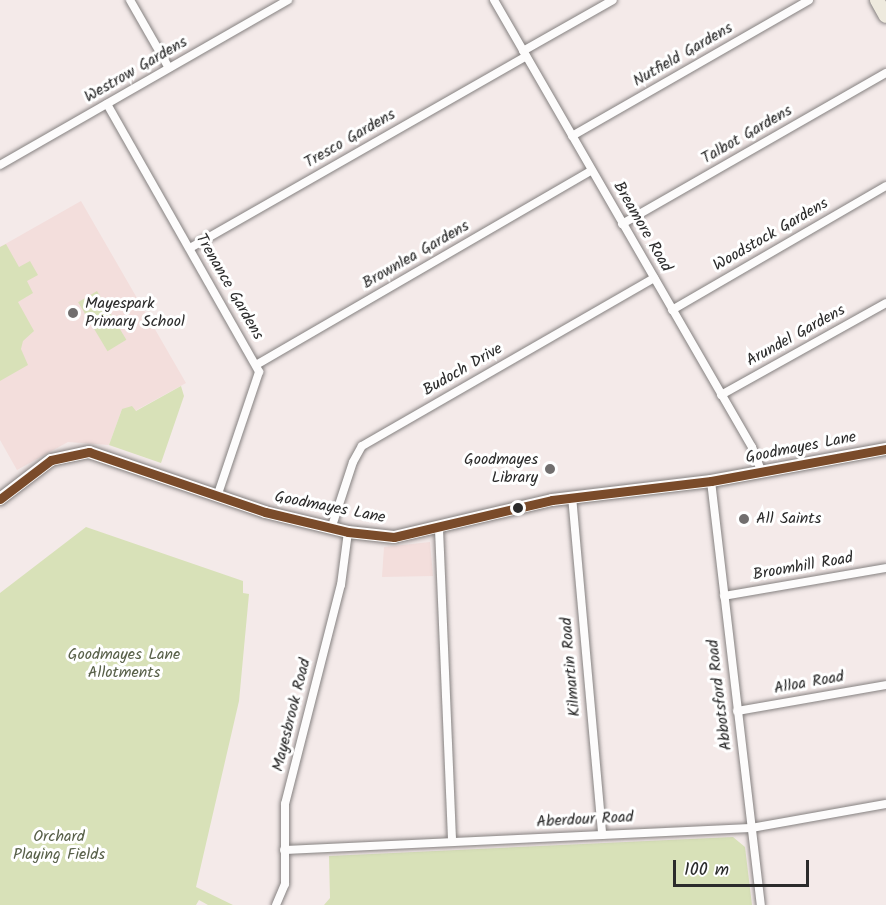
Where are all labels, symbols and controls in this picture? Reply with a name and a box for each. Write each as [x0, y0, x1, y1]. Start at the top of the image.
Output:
street label: Nutfield Gardens [630, 19, 736, 91]
street label: Westrow Gardens [81, 33, 191, 107]
street label: Talbot Gardens [698, 101, 796, 169]
street label: Tresco Gardens [301, 105, 399, 173]
street label: Breamore Road [608, 178, 676, 276]
street label: Woodstock Gardens [710, 194, 832, 276]
street label: Brownlea Gardens [359, 217, 473, 293]
street label: Trenance Gardens [191, 230, 267, 344]
place label: Mayespark Primary School [85, 294, 185, 332]
street label: Arundel Gardens [743, 301, 849, 371]
marker: Mayespark Primary School [66, 306, 80, 320]
street label: Budoch Drive [420, 340, 506, 400]
street label: Goodmayes Lane [744, 428, 858, 468]
place label: Goodmayes Library [464, 450, 538, 488]
marker: Goodmayes Library [543, 462, 557, 476]
street label: Goodmayes Lane [273, 488, 387, 528]
unlabelled marker [512, 502, 524, 514]
place label: All Saints [756, 509, 821, 529]
marker: All Saints [737, 512, 751, 526]
street label: Broomhill Road [751, 549, 855, 585]
street label: Kilmartin Road [557, 616, 585, 718]
street label: Abbotsford Road [704, 638, 736, 752]
park label: Goodmayes Lane Allotments [68, 645, 180, 683]
street label: Mayesbrook Road [269, 656, 315, 774]
street label: Alloa Road [772, 667, 846, 699]
street label: Aberdour Road [536, 808, 634, 832]
park label: Orchard Playing Fields [13, 827, 105, 865]
scale bar [676, 848, 812, 886]
text: 100 m [684, 856, 729, 885]

